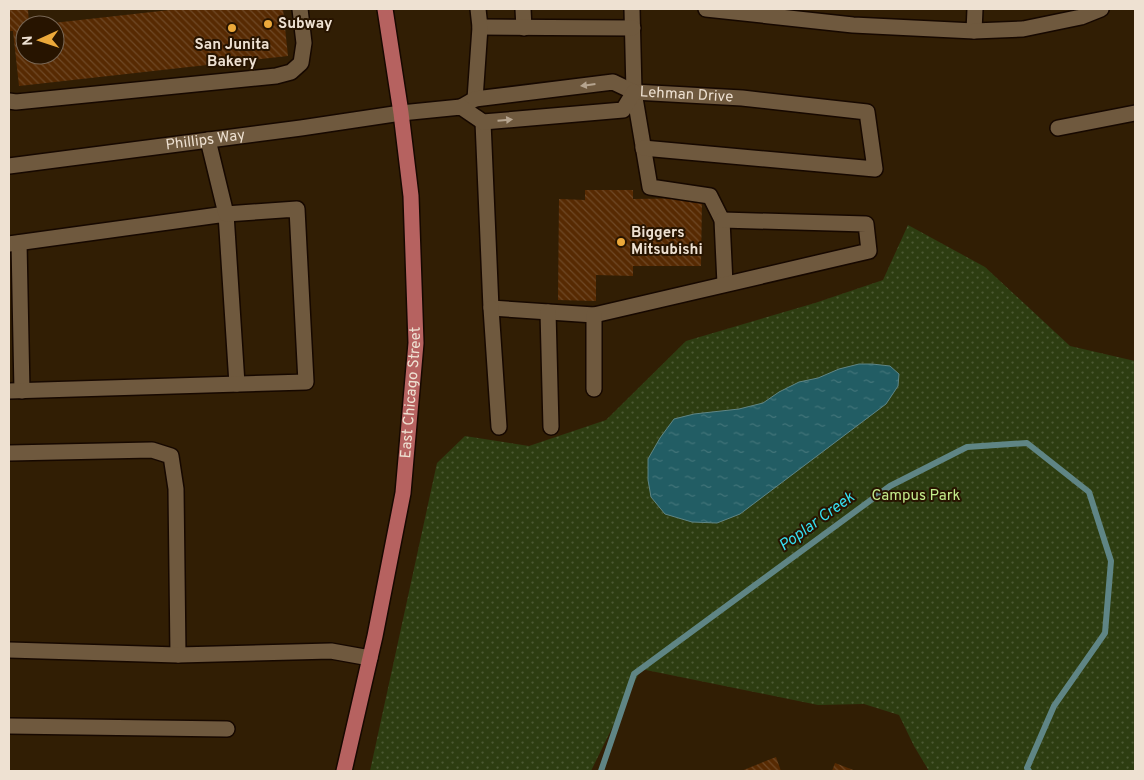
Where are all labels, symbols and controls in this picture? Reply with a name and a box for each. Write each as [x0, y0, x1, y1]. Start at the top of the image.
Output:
north arrow [15, 15, 65, 65]
place label: Subway [278, 15, 333, 34]
marker: Subway [262, 18, 274, 30]
marker: San Junita Bakery [226, 22, 238, 34]
text: N [20, 35, 37, 46]
place label: San Junita Bakery [195, 36, 269, 72]
one-way arrow [580, 81, 596, 89]
street label: Lehman Drive [639, 83, 734, 107]
one-way arrow [497, 116, 513, 124]
street label: Phillips Way [164, 126, 246, 155]
place label: Biggers Mitsubishi [631, 224, 703, 260]
marker: Biggers Mitsubishi [615, 236, 627, 248]
street label: East Chicago Street [397, 326, 426, 459]
water label: Poplar Creek [775, 487, 859, 556]
park label: Campus Park [871, 487, 961, 506]

